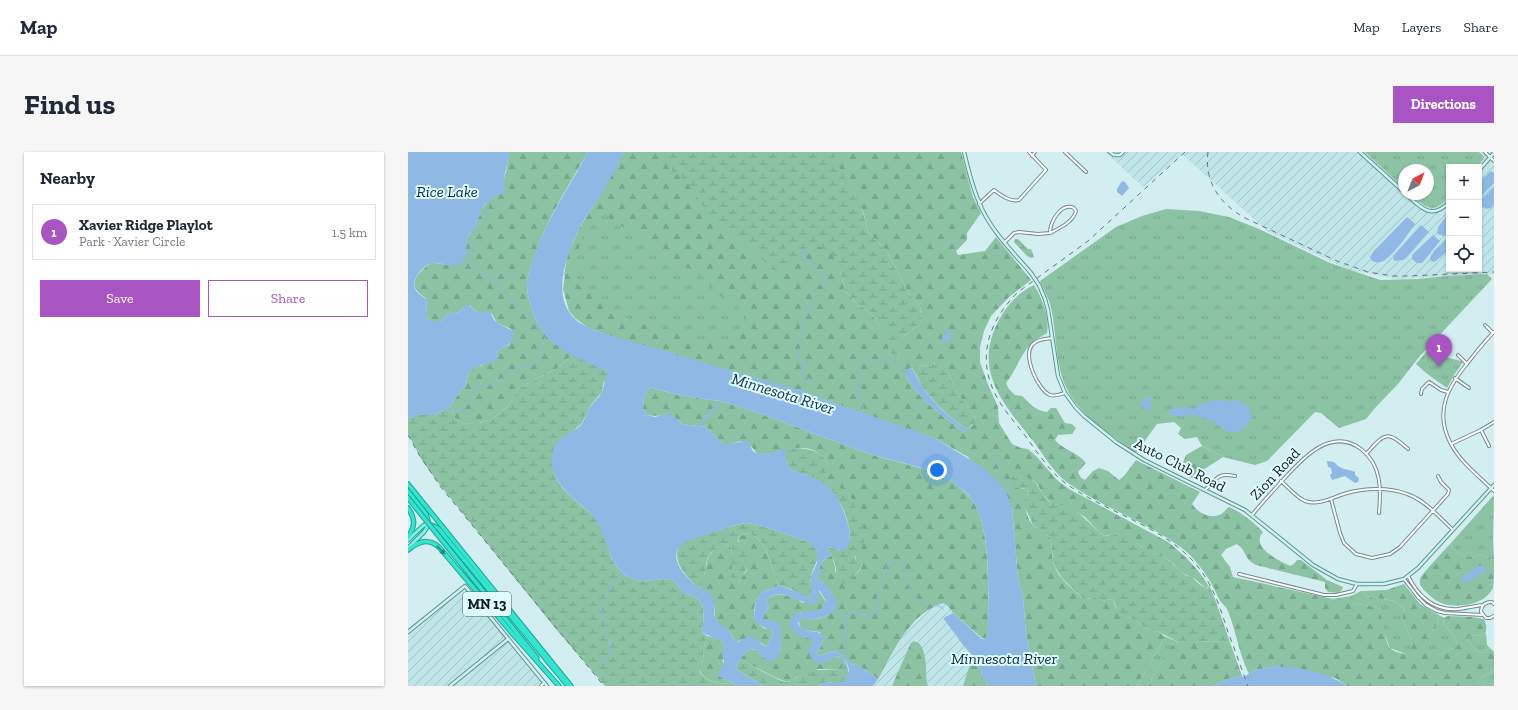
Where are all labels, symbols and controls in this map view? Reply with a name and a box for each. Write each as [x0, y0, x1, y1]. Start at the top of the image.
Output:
text: Map [20, 16, 57, 39]
text: Map [1353, 19, 1380, 36]
text: Layers [1402, 19, 1441, 36]
text: Share [1463, 19, 1498, 36]
button: Directions [1393, 86, 1494, 123]
text: Find us [24, 88, 115, 121]
north arrow [1398, 164, 1434, 200]
map controls [1446, 164, 1482, 272]
button: + [1446, 164, 1482, 200]
text: Nearby [40, 168, 95, 188]
water label: Rice Lake [416, 182, 478, 201]
button: − [1446, 200, 1482, 236]
text: Xavier Ridge Playlot [79, 216, 213, 234]
text: 1 [51, 225, 57, 240]
text: 1.5 km [332, 225, 367, 240]
text: Park · Xavier Circle [79, 234, 185, 249]
button: locate [1446, 236, 1482, 272]
button: Save [40, 280, 200, 317]
button: Share [208, 280, 368, 317]
pin: 1 [1426, 334, 1452, 367]
water label: Minnesota River [729, 369, 837, 418]
street label: Auto Club Road [1131, 434, 1229, 496]
street label: Zion Road [1246, 444, 1304, 504]
your location [927, 460, 947, 480]
one-way arrow [437, 545, 446, 556]
road number: MN 13 [463, 592, 511, 616]
water label: Minnesota River [951, 649, 1058, 668]

